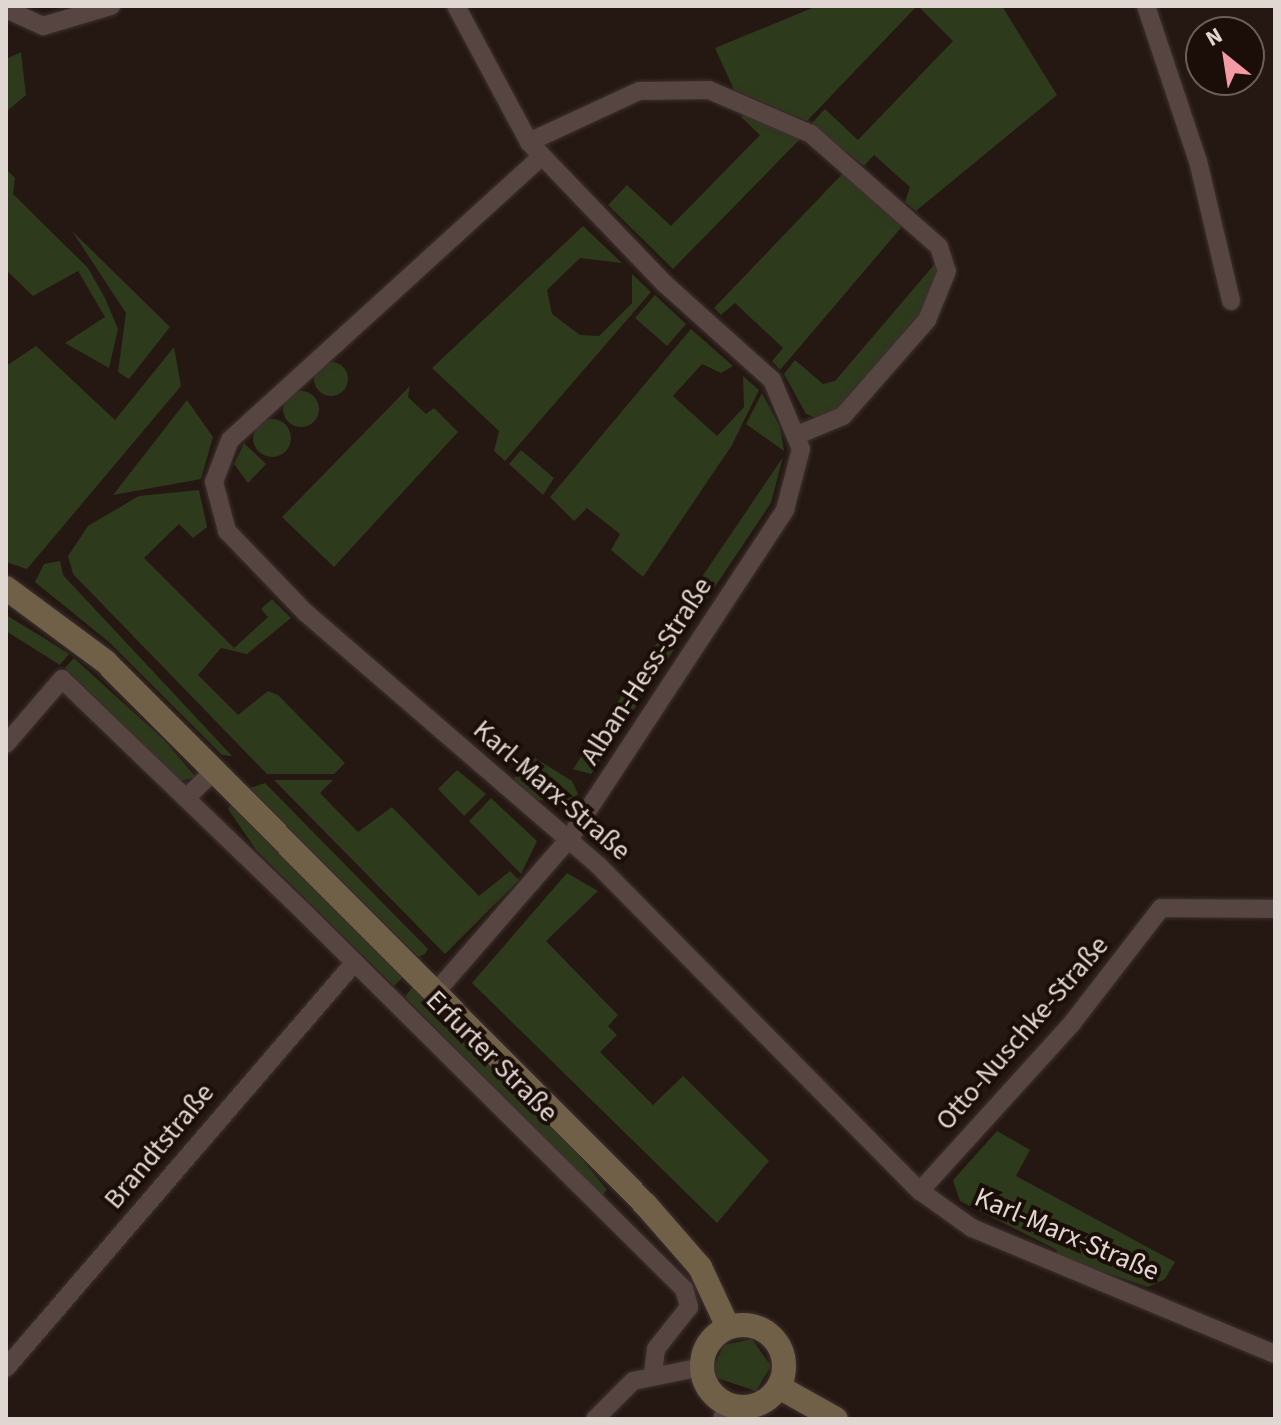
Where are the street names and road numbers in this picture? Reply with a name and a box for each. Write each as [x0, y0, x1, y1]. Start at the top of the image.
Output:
street label: Alban-Hess-Straße [573, 571, 719, 771]
street label: Karl-Marx-Straße [467, 713, 637, 867]
street label: Otto-Nuschke-Straße [928, 929, 1116, 1137]
street label: Erfurter Straße [419, 983, 565, 1129]
street label: Brandtstraße [97, 1076, 221, 1216]
street label: Karl-Marx-Straße [970, 1180, 1164, 1288]

